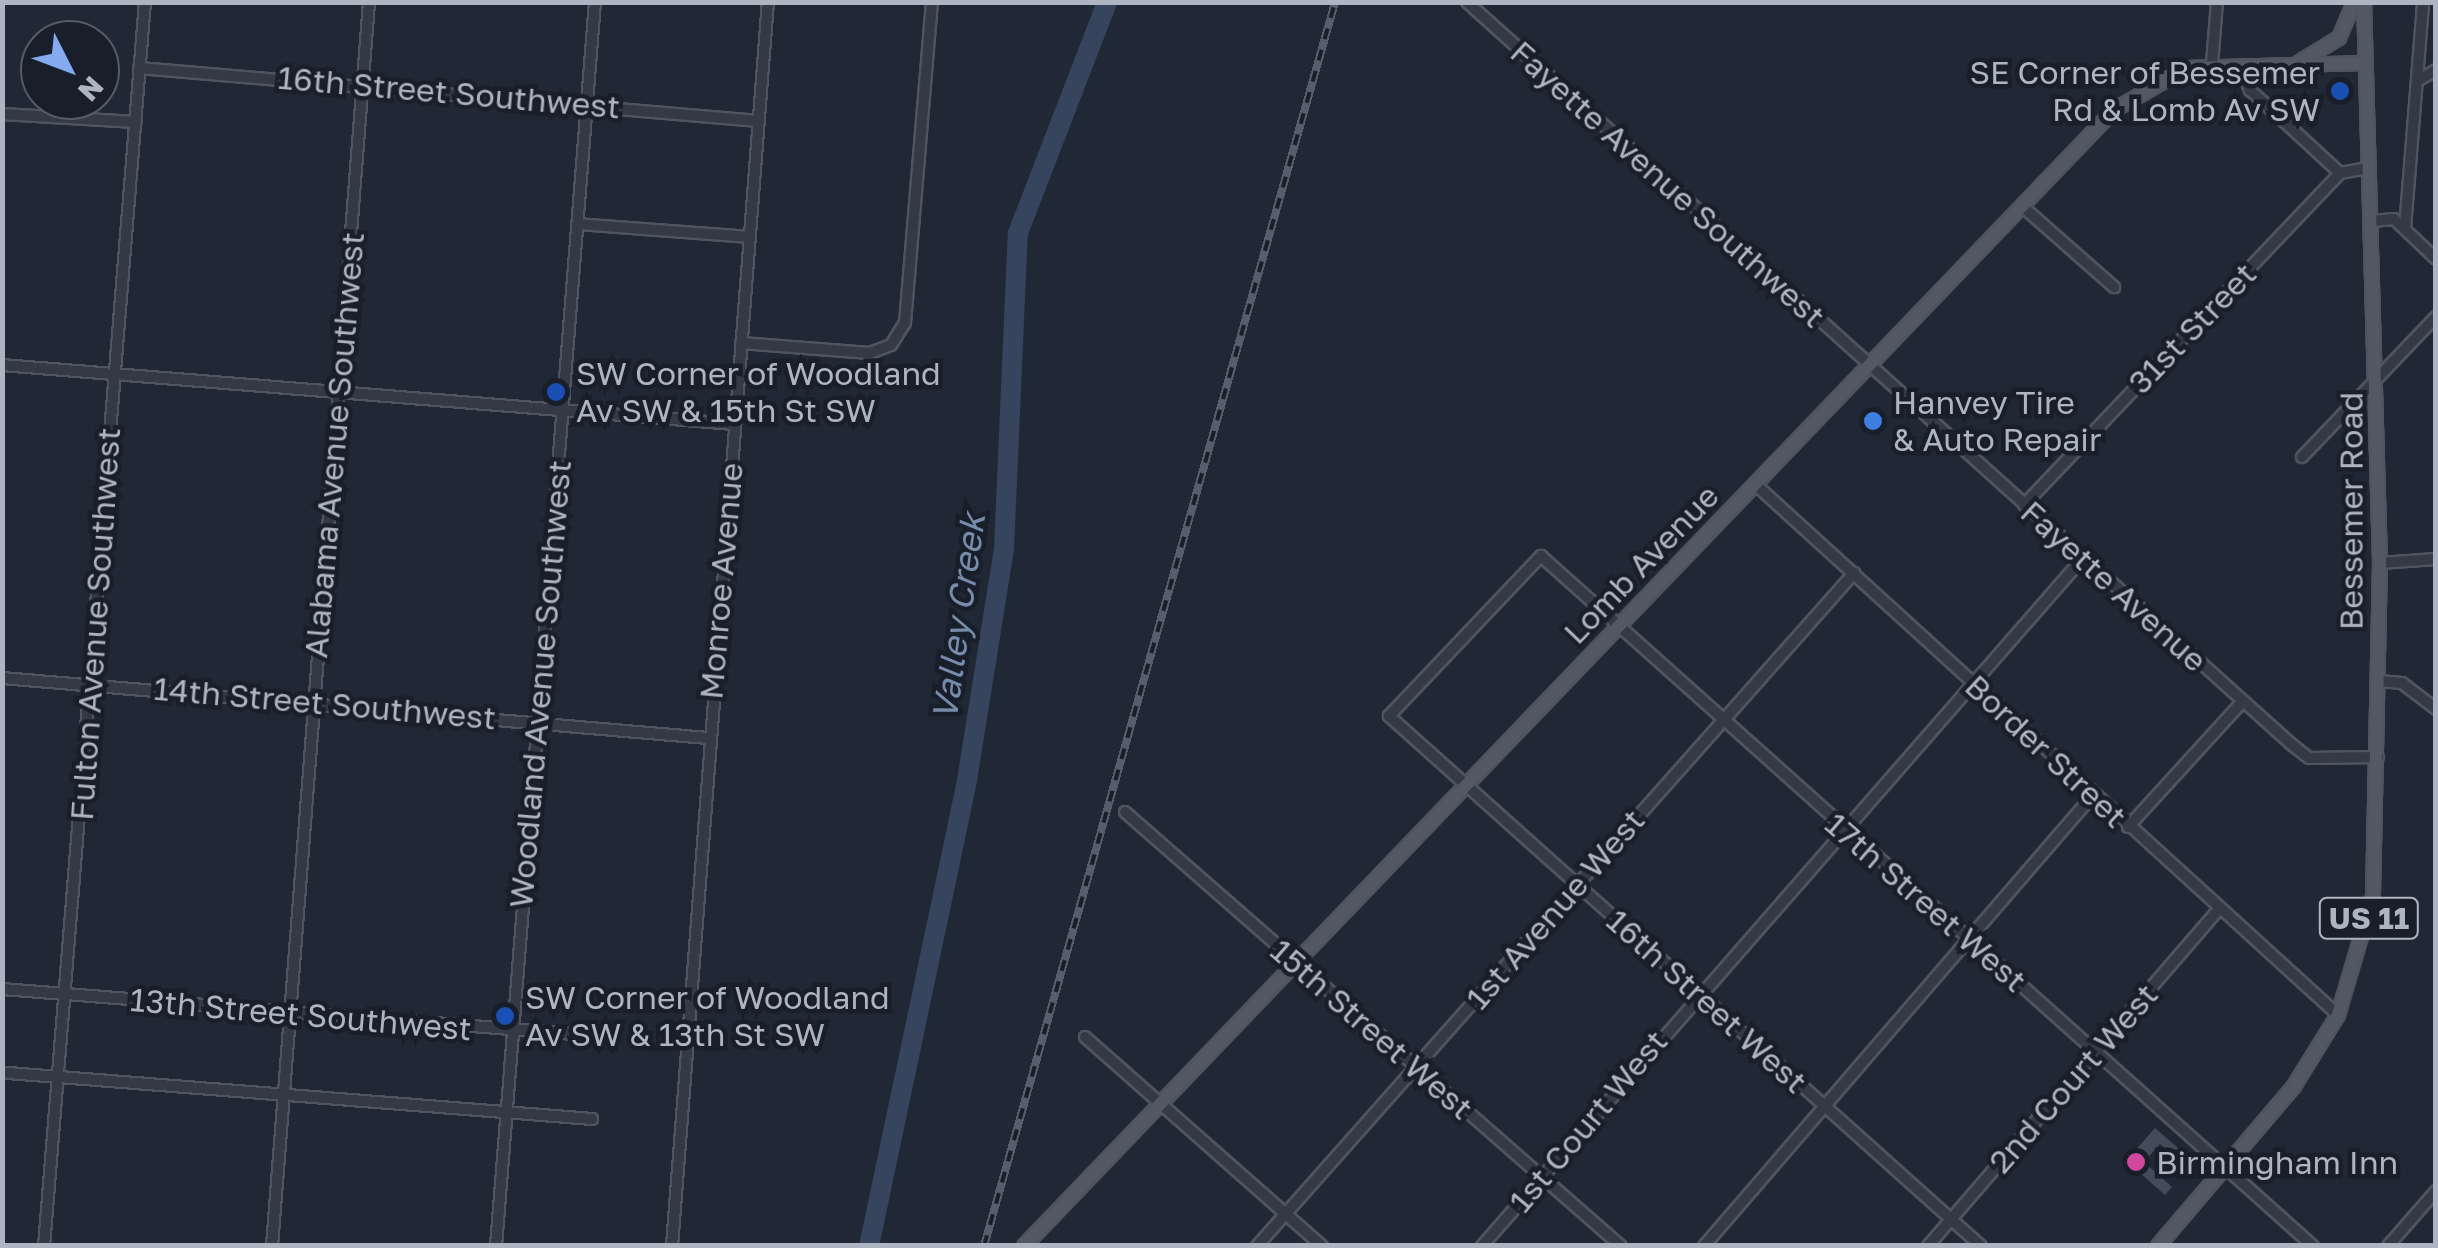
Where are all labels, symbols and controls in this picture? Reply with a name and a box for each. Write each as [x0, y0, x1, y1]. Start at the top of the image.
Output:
north arrow [20, 20, 120, 120]
street label: Fayette Avenue Southwest [1503, 33, 1833, 335]
place label: SE Corner of Bessemer Rd & Lomb Av SW [1969, 54, 2320, 129]
street label: 16th Street Southwest [276, 58, 622, 126]
text: N [72, 70, 111, 108]
marker: SE Corner of Bessemer Rd & Lomb Av SW [2329, 80, 2351, 102]
street label: Alabama Avenue Southwest [296, 230, 372, 660]
street label: 31st Street [2120, 255, 2264, 401]
place label: SW Corner of Woodland Av SW & 15th St SW [576, 355, 941, 430]
marker: SW Corner of Woodland Av SW & 15th St SW [545, 381, 567, 403]
place label: Hanvey Tire & Auto Repair [1893, 384, 2101, 459]
street label: Bessemer Road [2332, 392, 2370, 630]
marker: Hanvey Tire & Auto Repair [1862, 410, 1884, 432]
street label: Fulton Avenue Southwest [62, 426, 128, 822]
street label: Woodland Avenue Southwest [501, 459, 579, 909]
street label: Monroe Avenue [692, 461, 750, 701]
street label: Lomb Avenue [1556, 477, 1726, 651]
street label: Fayette Avenue [2013, 493, 2215, 679]
water label: Valley Creek [923, 511, 993, 723]
street label: Border Street [1957, 667, 2135, 835]
street label: 14th Street Southwest [152, 669, 498, 737]
street label: 1st Avenue West [1458, 801, 1652, 1017]
street label: 17th Street West [1818, 804, 2034, 1000]
road number: US 11 [2316, 893, 2422, 943]
street label: 16th Street West [1599, 901, 1815, 1101]
street label: 15th Street West [1263, 931, 1481, 1127]
street label: 2nd Court West [1980, 976, 2166, 1180]
place label: SW Corner of Woodland Av SW & 13th St SW [525, 979, 890, 1054]
street label: 13th Street Southwest [129, 980, 473, 1048]
marker: SW Corner of Woodland Av SW & 13th St SW [494, 1005, 516, 1027]
street label: 1st Court West [1501, 1022, 1675, 1220]
place label: Birmingham Inn [2156, 1143, 2398, 1181]
marker: Birmingham Inn [2125, 1151, 2147, 1173]

